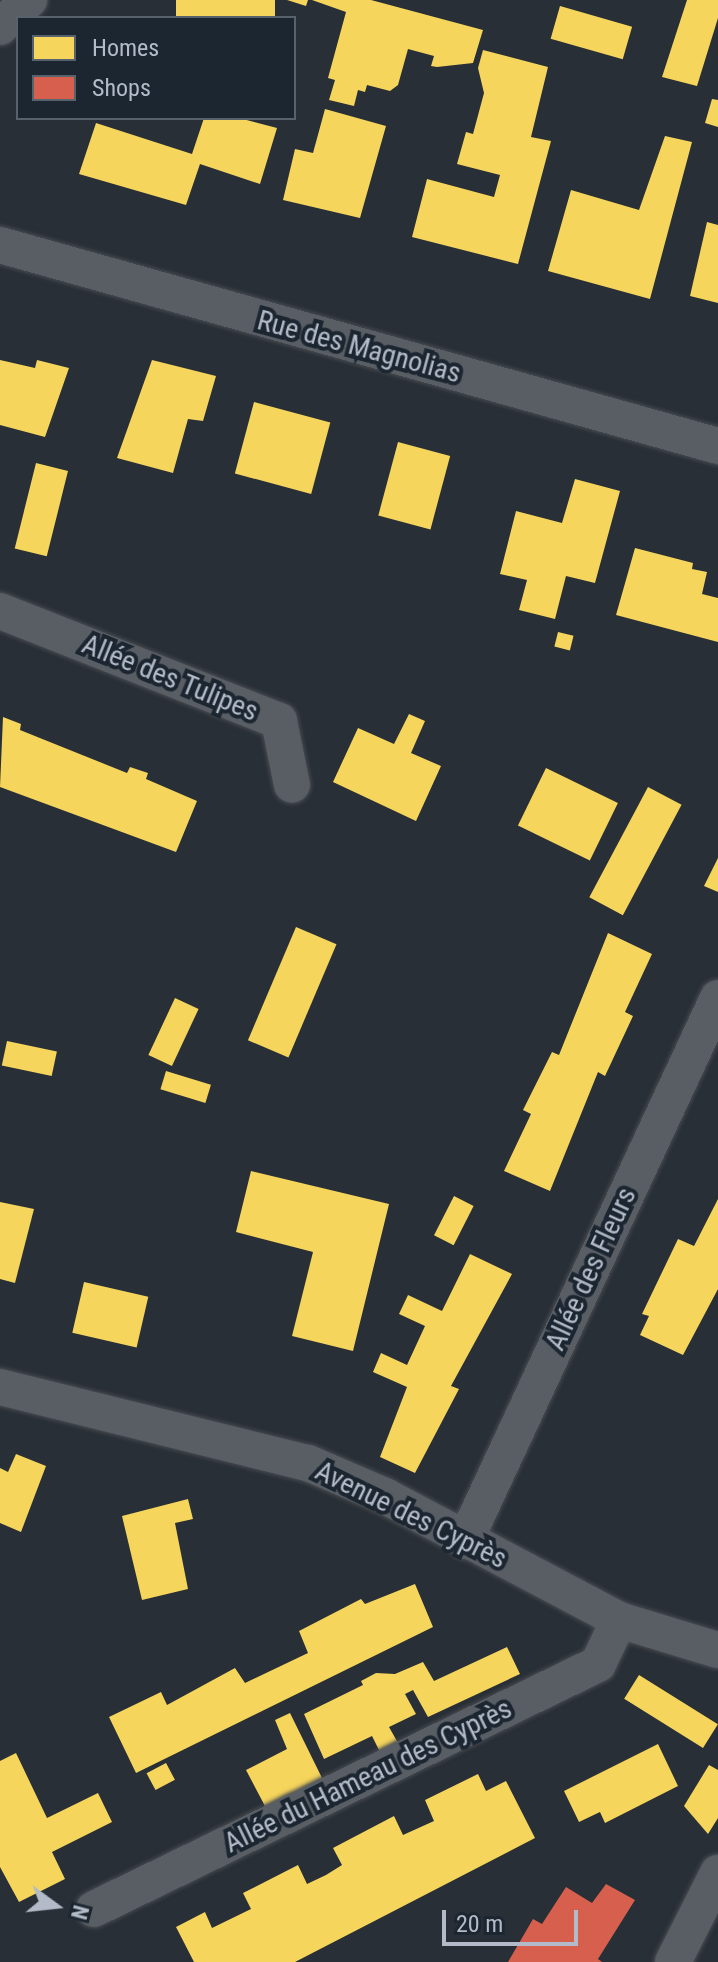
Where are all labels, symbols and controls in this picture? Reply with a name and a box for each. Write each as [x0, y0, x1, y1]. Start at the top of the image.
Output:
legend [16, 16, 296, 120]
text: Homes [92, 34, 159, 62]
text: Shops [92, 74, 151, 102]
street label: Rue des Magnolias [254, 304, 464, 390]
street label: Allée des Tulipes [77, 627, 263, 729]
street label: Allée des Fleurs [539, 1182, 643, 1356]
street label: Avenue des Cyprès [310, 1454, 512, 1576]
street label: Allée du Hameau des Cyprès [219, 1692, 517, 1860]
north arrow [16, 1866, 96, 1946]
scale bar [446, 1894, 582, 1944]
text: N [66, 1903, 93, 1922]
text: 20 m [456, 1910, 503, 1938]

